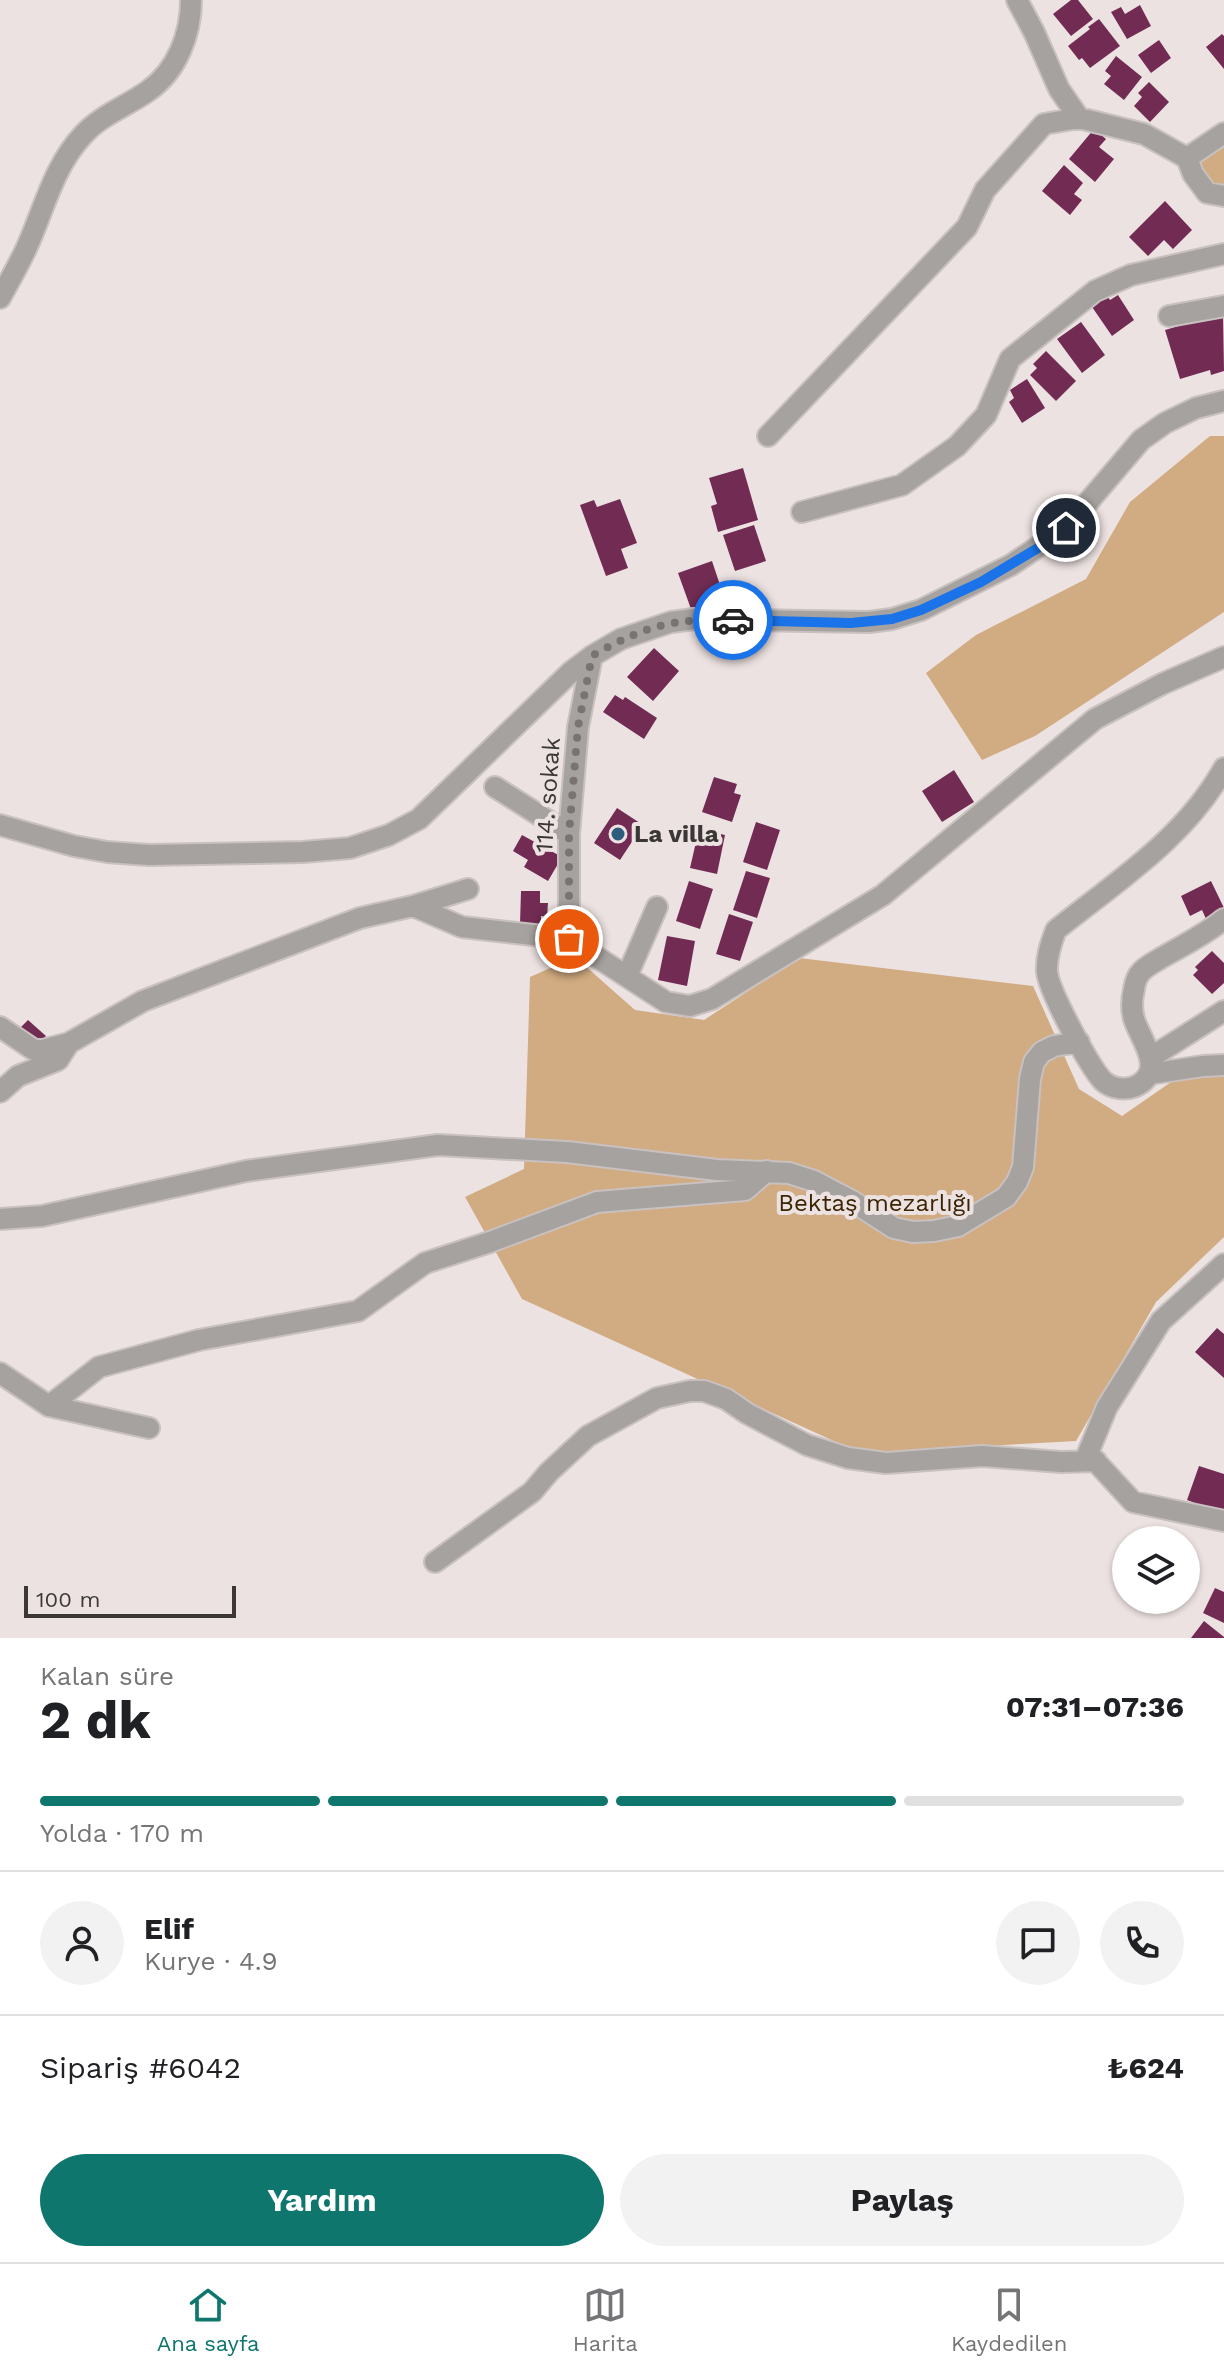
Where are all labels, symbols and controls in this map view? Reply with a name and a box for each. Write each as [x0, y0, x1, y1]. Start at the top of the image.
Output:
pin [1032, 494, 1100, 562]
icon: home [1044, 506, 1088, 550]
courier [693, 580, 773, 660]
icon: car [711, 598, 755, 642]
street label: 114. sokak [530, 736, 566, 853]
place label: La villa [634, 820, 719, 848]
marker: La villa [609, 825, 627, 843]
pin [535, 905, 603, 973]
icon: bag [547, 917, 591, 961]
park label: Bektaş mezarlığı [778, 1189, 972, 1217]
map controls [1112, 1526, 1200, 1614]
button: layers [1112, 1526, 1200, 1614]
scale bar [24, 1582, 236, 1618]
text: 100 m [36, 1587, 100, 1612]
text: Kalan süre [40, 1661, 174, 1691]
text: 07:31–07:36 [1006, 1689, 1184, 1724]
text: 2 dk [40, 1690, 151, 1751]
text: Yolda · 170 m [40, 1818, 204, 1848]
button: person [40, 1901, 124, 1985]
button: chat [996, 1901, 1080, 1985]
button: phone [1100, 1901, 1184, 1985]
text: Elif [144, 1911, 194, 1946]
text: Kurye · 4.9 [144, 1946, 278, 1976]
text: Sipariş #6042 [40, 2050, 241, 2085]
text: ₺624 [1107, 2050, 1184, 2085]
button: Yardım [40, 2154, 604, 2246]
button: Paylaş [620, 2154, 1184, 2246]
tab: Ana sayfa [157, 2283, 259, 2356]
tab: Harita [573, 2283, 638, 2356]
tab: Kaydedilen [951, 2283, 1067, 2356]

